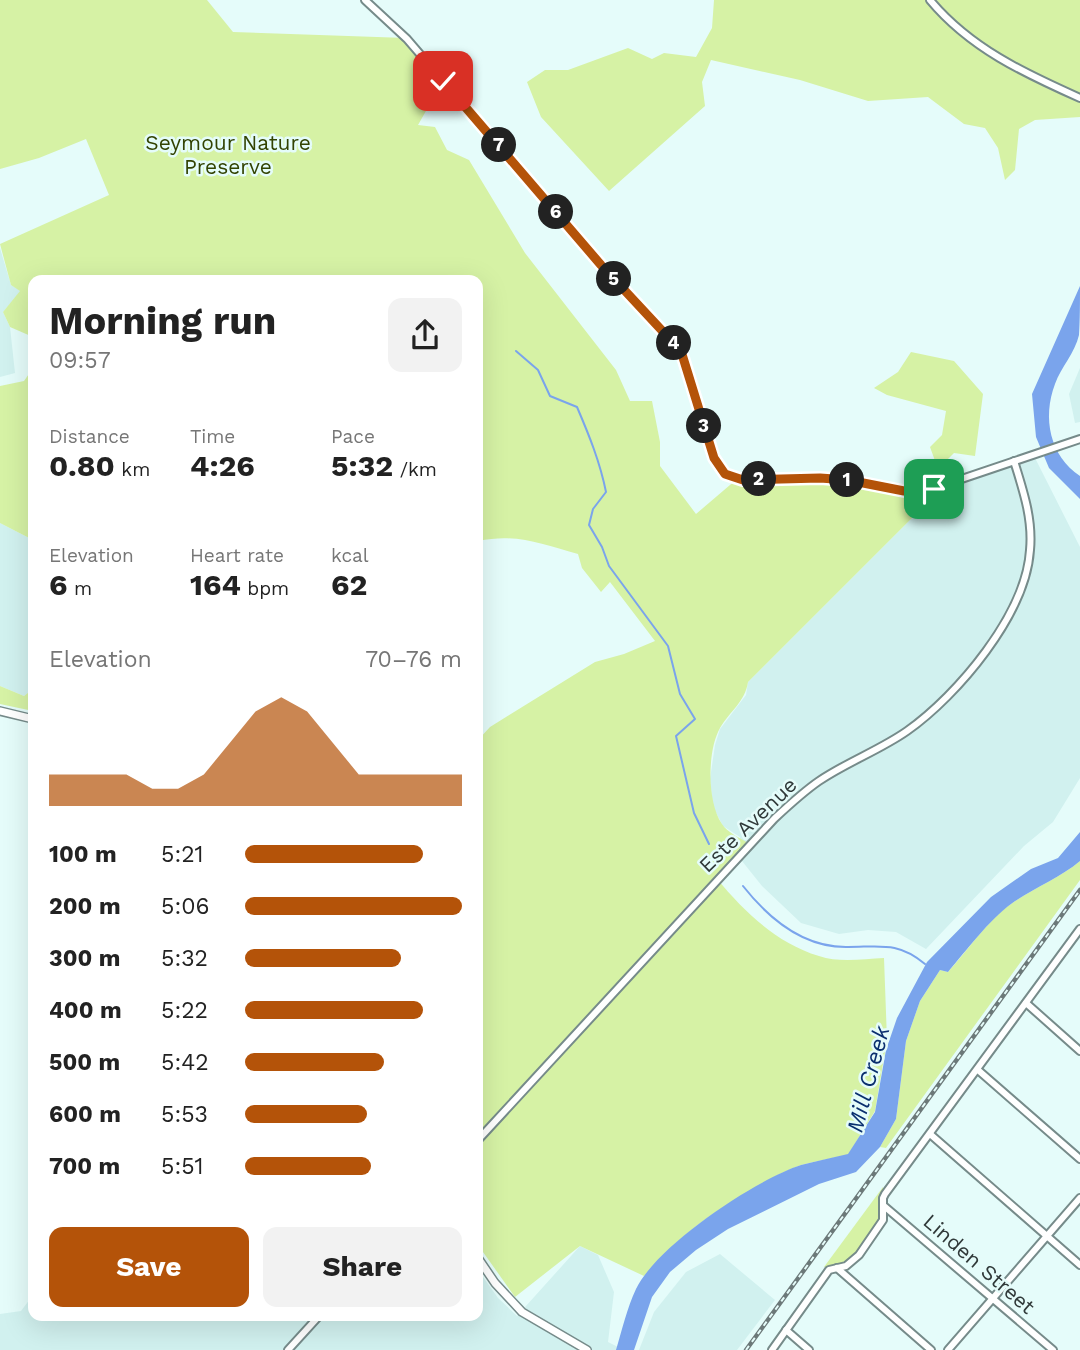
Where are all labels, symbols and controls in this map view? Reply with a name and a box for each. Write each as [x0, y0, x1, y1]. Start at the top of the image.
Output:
pin [413, 51, 473, 111]
icon: check [424, 62, 462, 100]
pin: 7 [482, 128, 516, 162]
park label: Seymour Nature Preserve [145, 130, 311, 179]
text: 7 [493, 133, 504, 156]
pin: 6 [538, 194, 574, 230]
text: 6 [550, 200, 561, 223]
pin: 5 [596, 262, 632, 296]
text: 5 [608, 267, 619, 290]
button: share [388, 298, 462, 372]
text: Morning run [49, 299, 276, 343]
pin: 4 [656, 326, 692, 360]
text: 4 [667, 331, 680, 354]
text: 09:57 [49, 347, 111, 374]
pin: 3 [686, 408, 722, 444]
text: 3 [698, 414, 709, 437]
text: Distance [49, 425, 130, 448]
text: Time [190, 425, 235, 448]
text: Pace [331, 425, 375, 448]
text: 0.80 [49, 448, 115, 483]
text: 4:26 [190, 448, 255, 483]
text: 5:32 [331, 448, 393, 483]
text: km [115, 458, 150, 481]
text: /km [393, 458, 437, 481]
pin [904, 459, 964, 519]
pin: 2 [742, 462, 776, 496]
pin: 1 [830, 462, 864, 498]
text: 2 [753, 467, 764, 490]
text: 1 [842, 468, 851, 491]
icon: arrive [915, 470, 953, 508]
text: Elevation [49, 544, 134, 567]
text: Heart rate [190, 544, 284, 567]
text: kcal [331, 544, 369, 567]
text: 6 [49, 567, 67, 602]
text: 164 [190, 567, 241, 602]
text: 62 [331, 567, 367, 602]
text: m [67, 577, 92, 600]
text: bpm [241, 577, 289, 600]
text: Elevation [49, 646, 152, 673]
text: 70–76 m [365, 646, 462, 673]
street label: Este Avenue [694, 772, 802, 877]
text: 100 m [49, 841, 117, 868]
text: 5:21 [161, 841, 204, 868]
text: 200 m [49, 893, 121, 920]
text: 5:06 [161, 893, 209, 920]
text: 300 m [49, 945, 120, 972]
text: 5:32 [161, 945, 208, 972]
text: 400 m [49, 997, 122, 1024]
text: 5:22 [161, 997, 208, 1024]
water label: Mill Creek [841, 1022, 896, 1135]
text: 500 m [49, 1049, 120, 1076]
text: 5:42 [161, 1049, 209, 1076]
text: 600 m [49, 1101, 121, 1128]
text: 5:53 [161, 1101, 208, 1128]
text: 700 m [49, 1153, 120, 1180]
text: 5:51 [161, 1153, 204, 1180]
street label: Linden Street [918, 1208, 1040, 1319]
button: Save [49, 1227, 249, 1307]
button: Share [263, 1227, 462, 1307]

